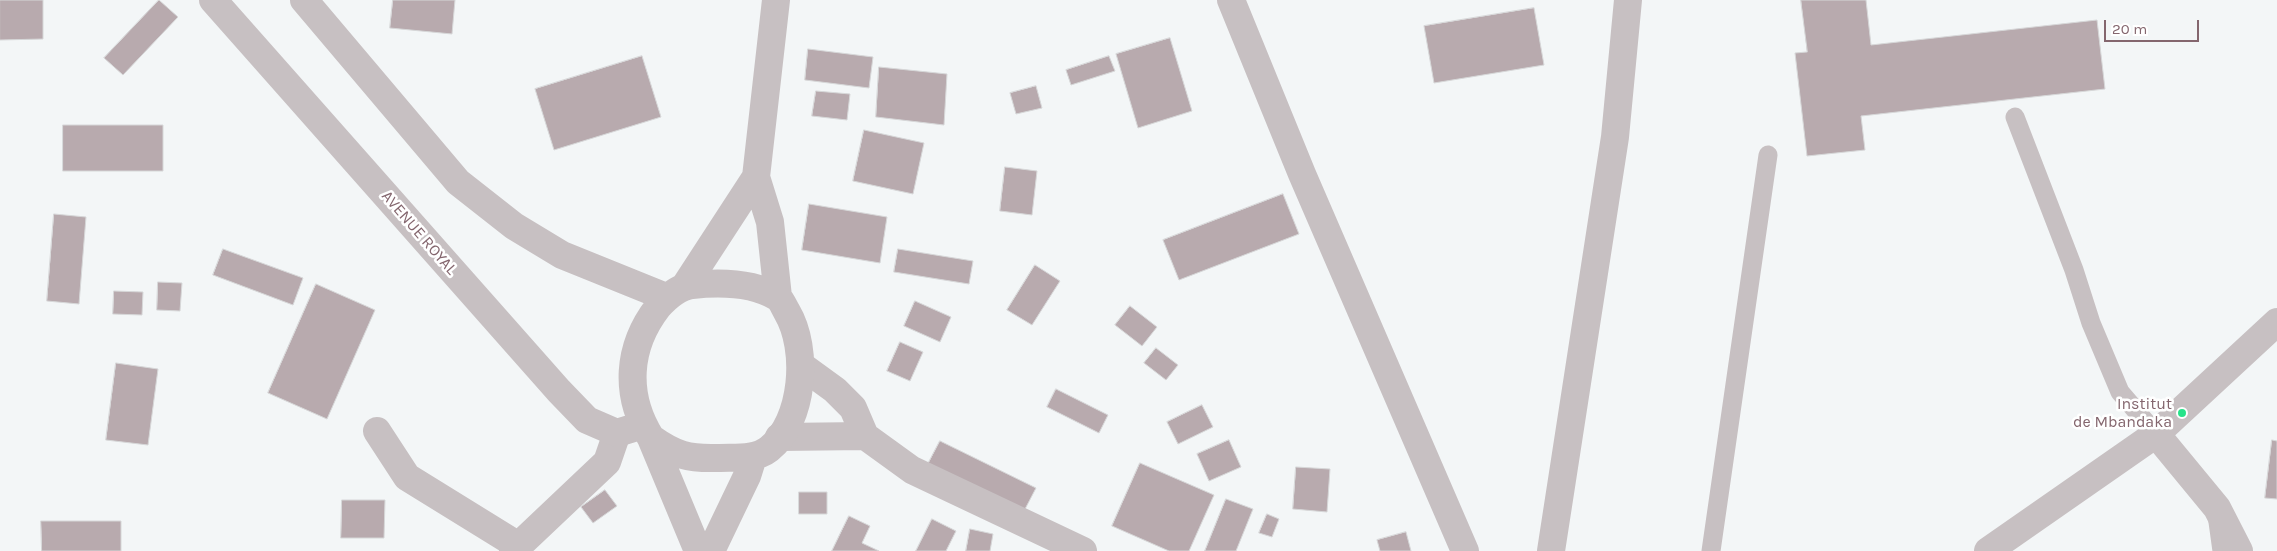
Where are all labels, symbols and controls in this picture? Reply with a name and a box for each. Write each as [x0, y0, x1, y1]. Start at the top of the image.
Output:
scale bar [2107, 10, 2202, 42]
text: 20 m [2112, 20, 2147, 38]
street label: AVENUE ROYAL [377, 187, 461, 279]
place label: Institut de Mbandaka [2073, 394, 2172, 432]
marker: Institut de Mbandaka [2176, 407, 2188, 419]

